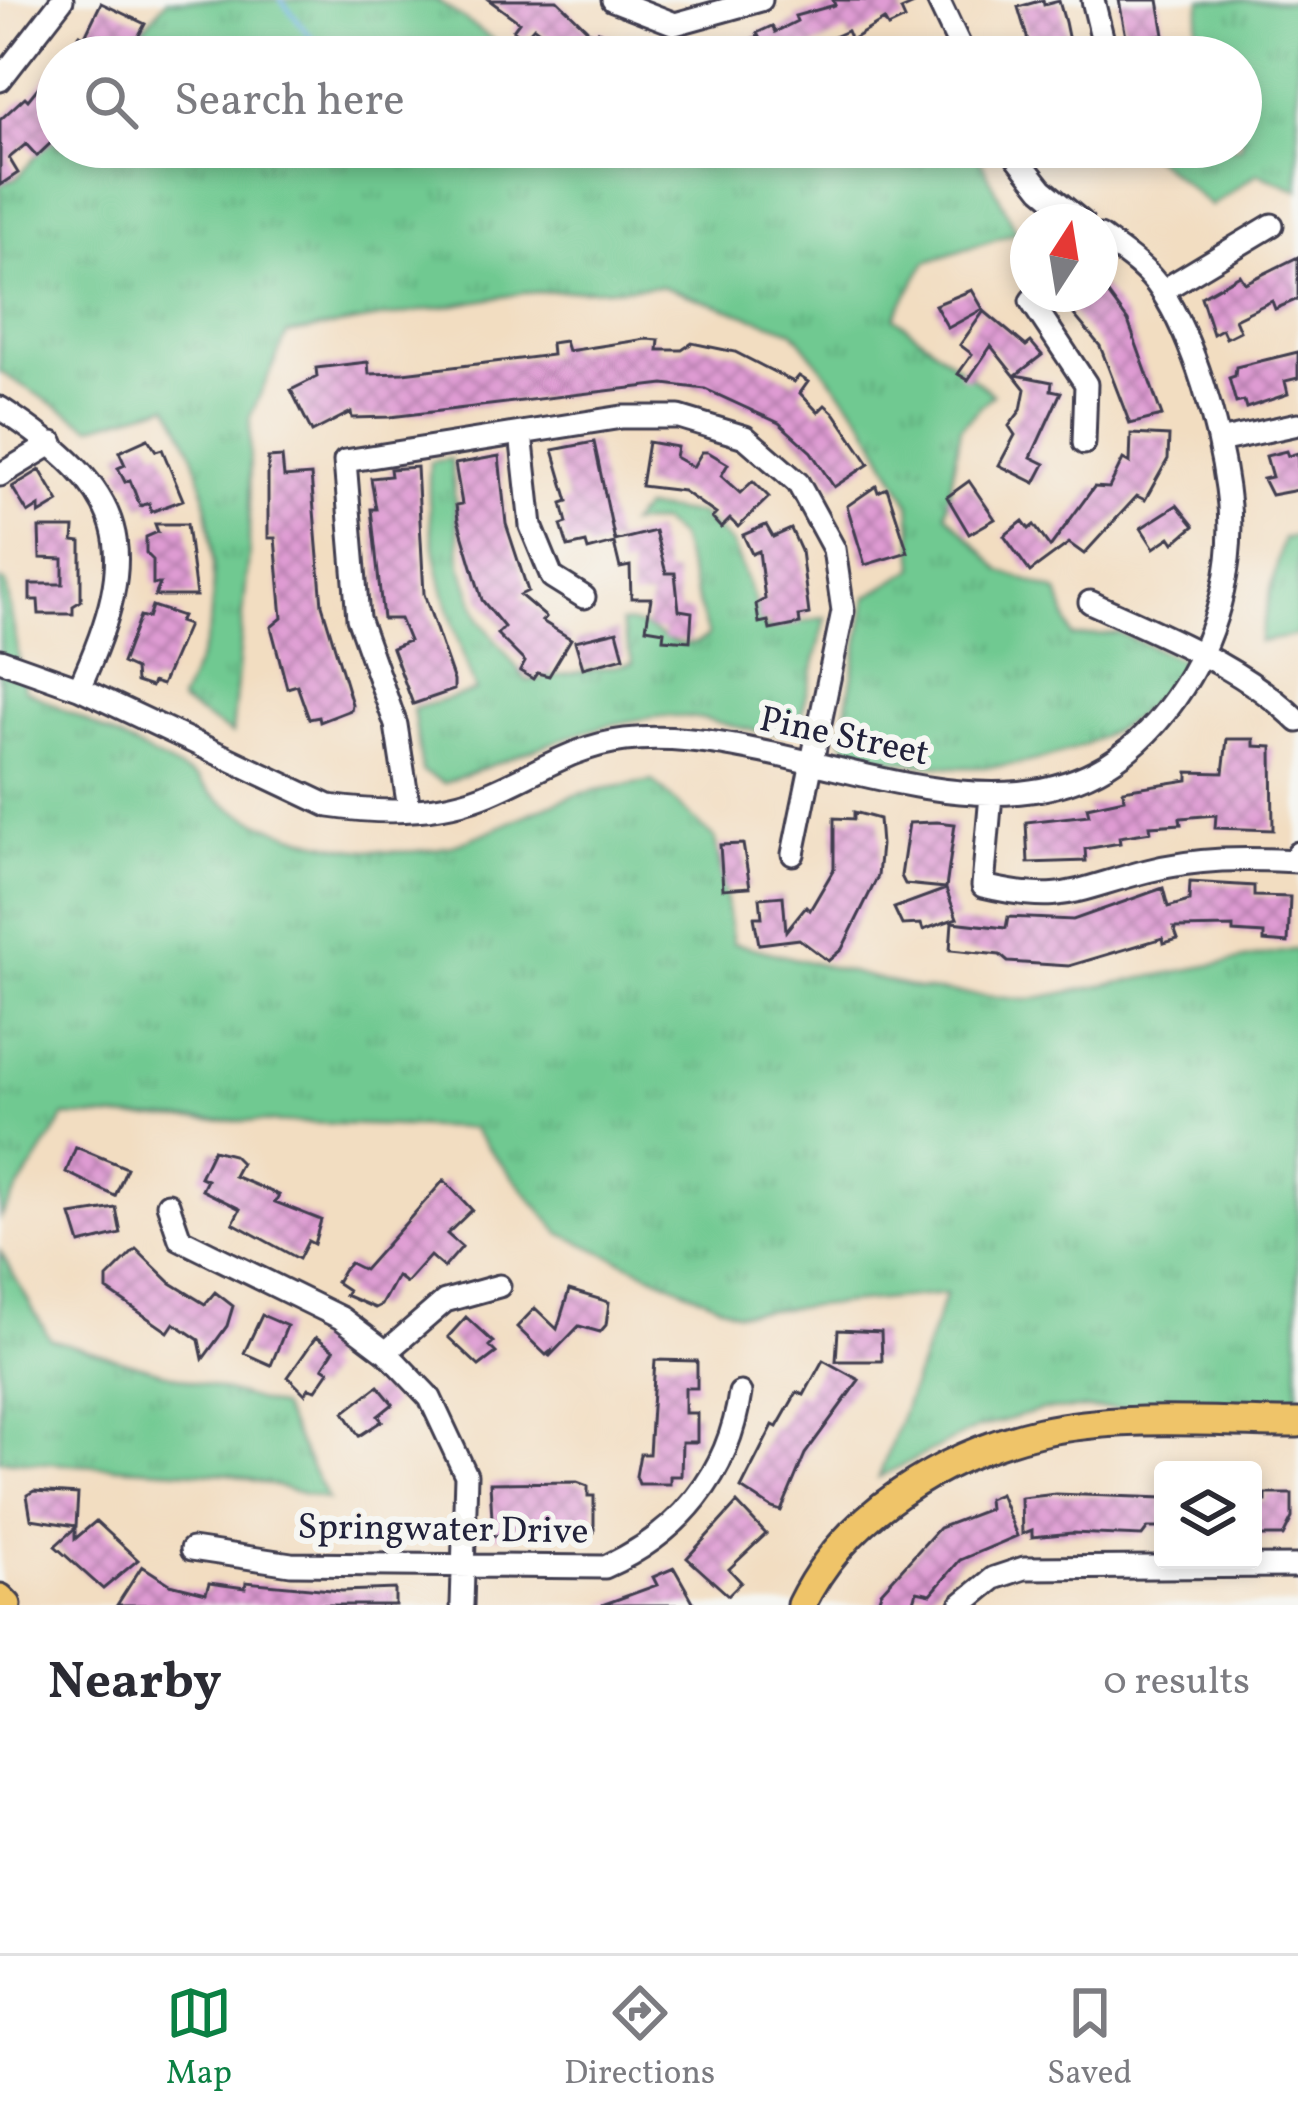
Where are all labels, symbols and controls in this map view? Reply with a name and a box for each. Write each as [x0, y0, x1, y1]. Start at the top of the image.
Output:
search box [36, 36, 1262, 168]
icon: search [78, 69, 144, 135]
text: Search here [174, 71, 405, 134]
north arrow [1010, 204, 1118, 312]
street label: Pine Street [755, 696, 933, 780]
map controls [1154, 1461, 1262, 1569]
button: layers [1154, 1461, 1262, 1569]
street label: Springwater Drive [297, 1503, 589, 1559]
text: Nearby [48, 1648, 222, 1719]
text: 0 results [1103, 1656, 1250, 1710]
tab: Map [166, 1980, 232, 2098]
tab: Directions [564, 1980, 715, 2098]
tab: Saved [1047, 1980, 1132, 2098]

